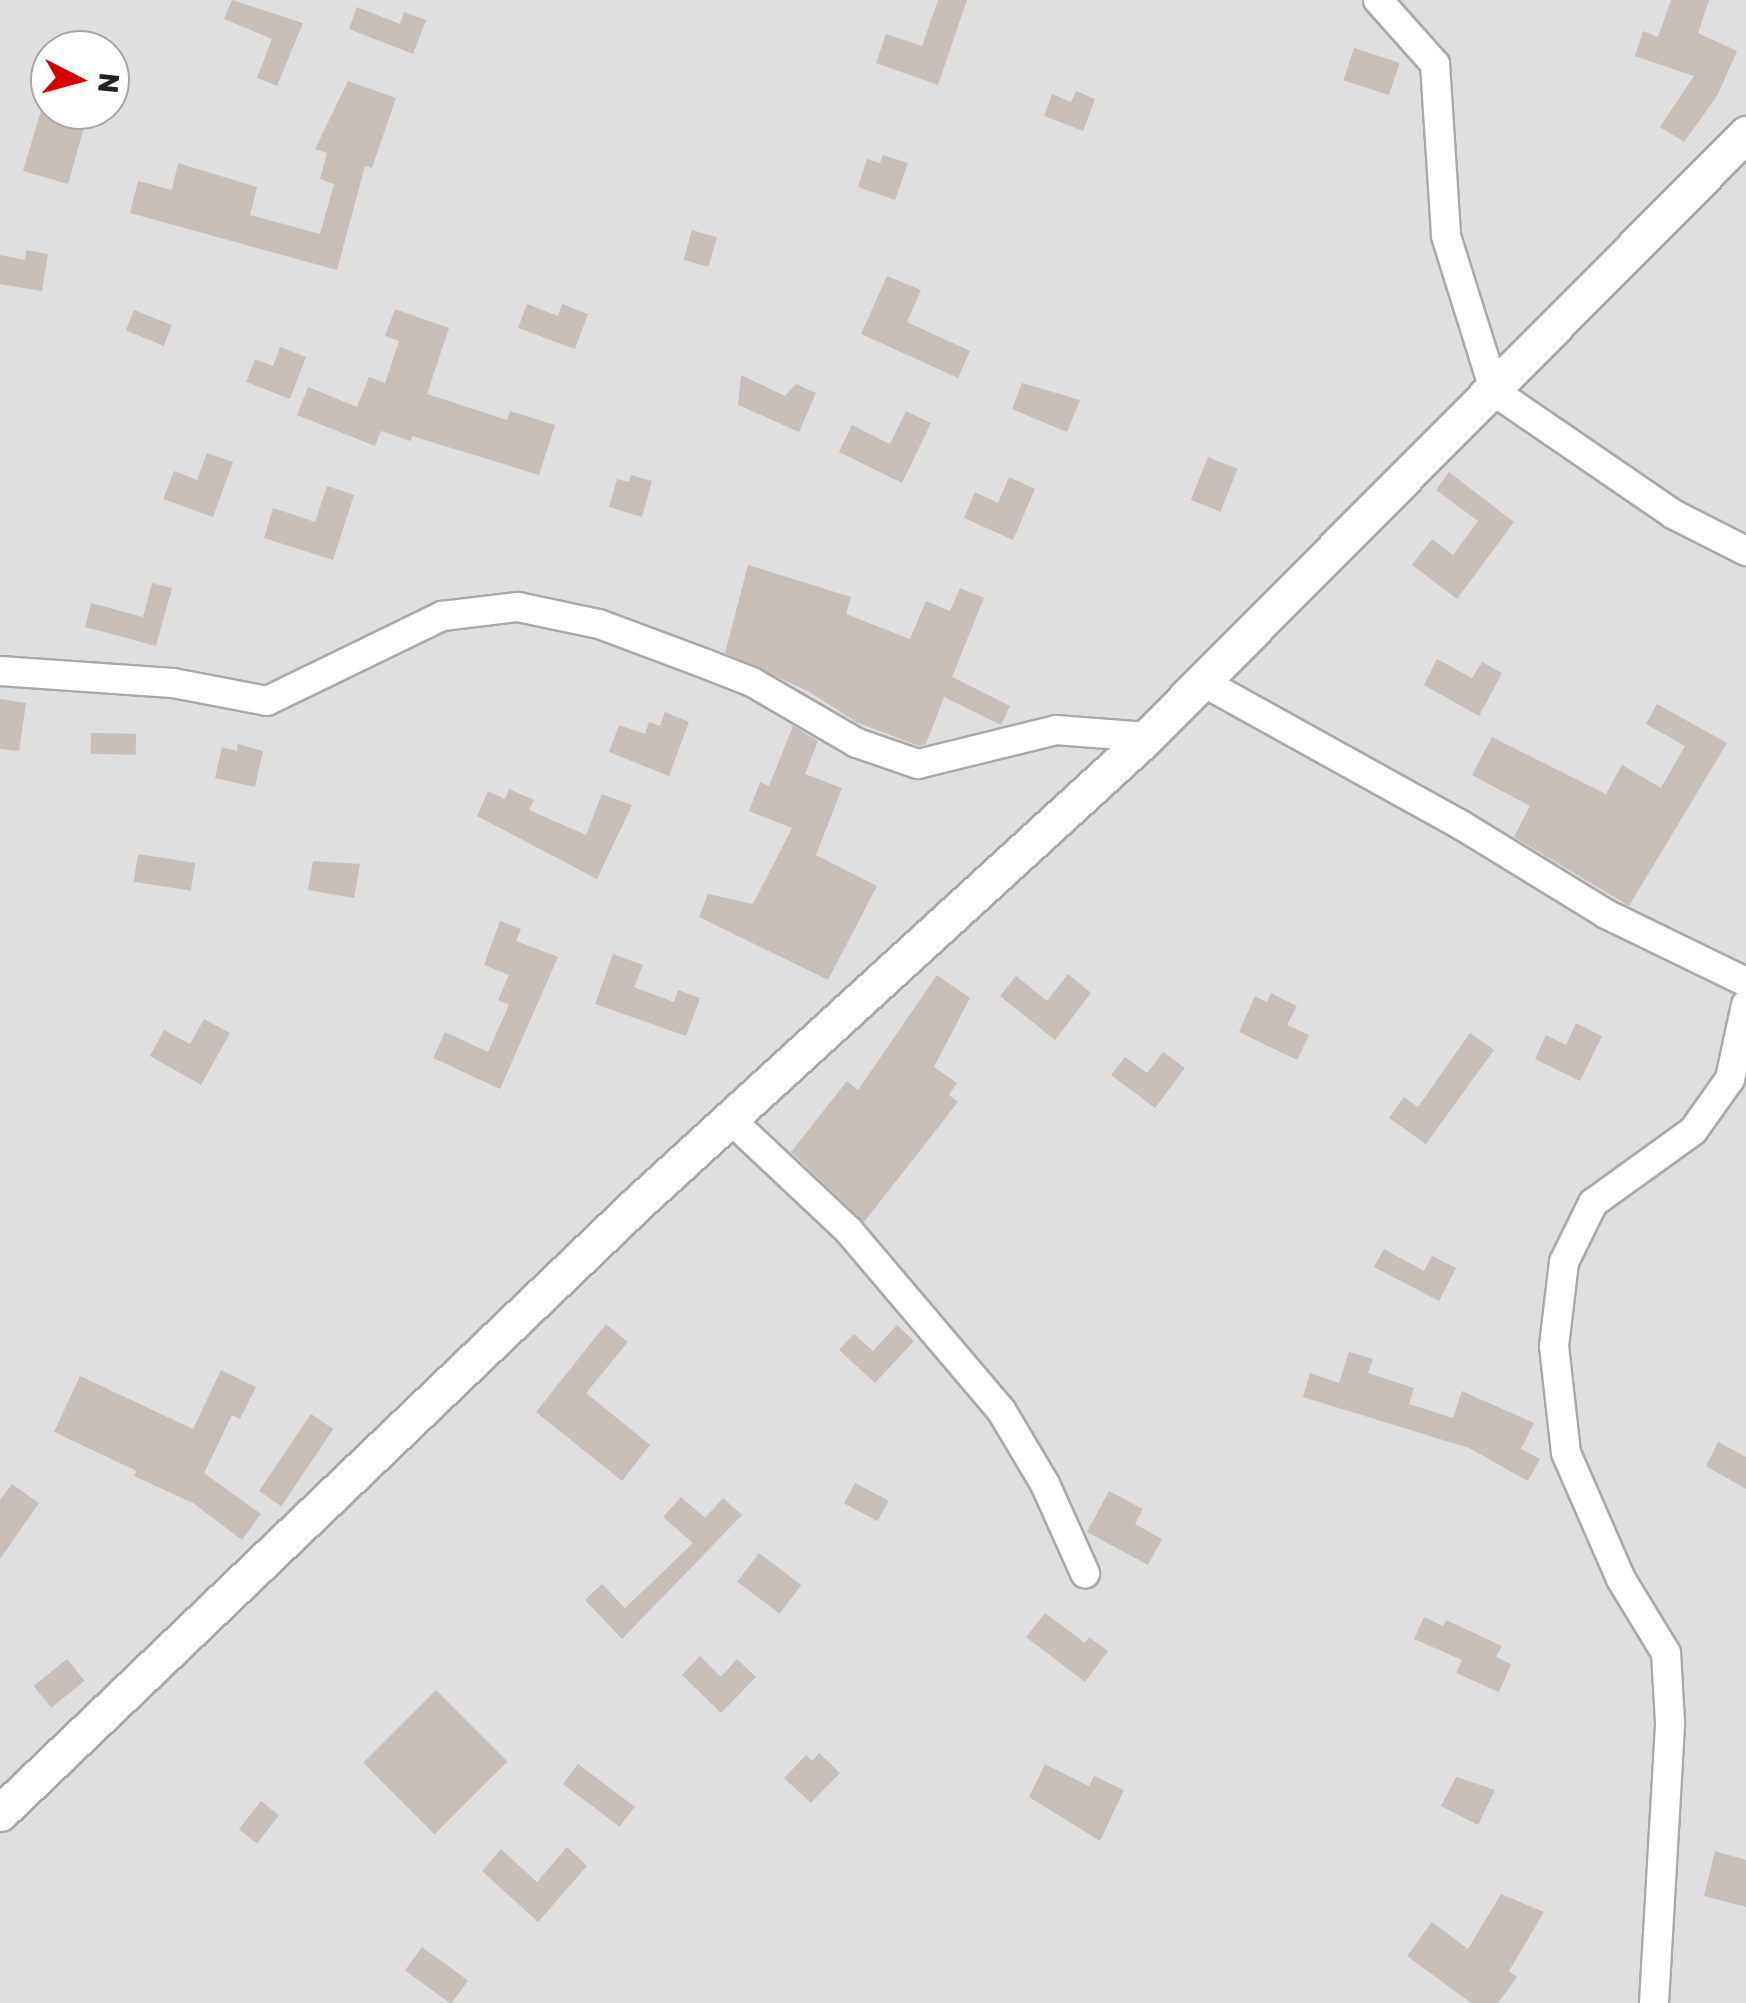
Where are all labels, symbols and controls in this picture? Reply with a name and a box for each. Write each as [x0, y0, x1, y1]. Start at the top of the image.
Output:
north arrow [30, 30, 130, 130]
text: N [91, 71, 126, 95]

